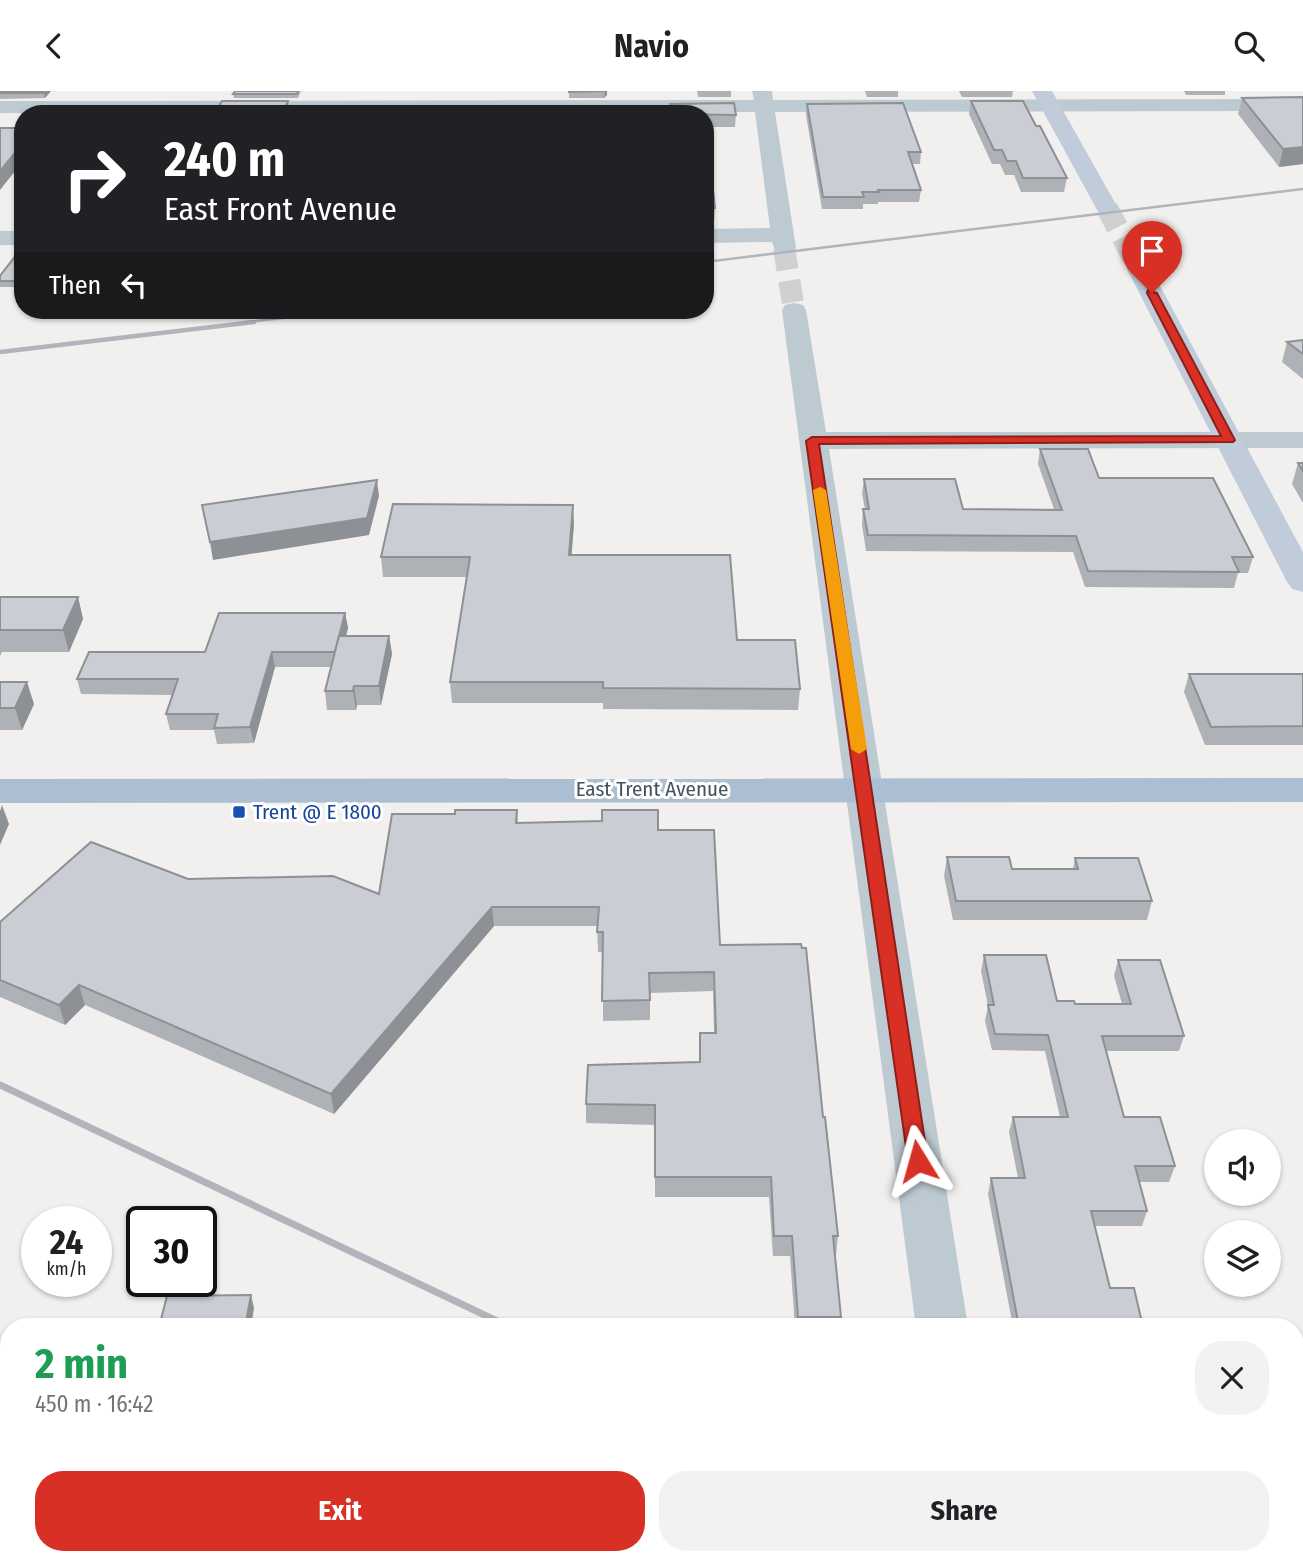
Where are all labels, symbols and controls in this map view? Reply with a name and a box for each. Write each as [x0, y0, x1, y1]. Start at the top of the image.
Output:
icon: back [35, 27, 73, 65]
text: Navio [614, 27, 689, 65]
icon: search [1230, 27, 1268, 65]
text: 240 m [164, 130, 285, 189]
icon: right [49, 133, 140, 224]
text: East Front Avenue [164, 190, 397, 228]
pin [1122, 221, 1182, 293]
icon: arrive [1133, 232, 1171, 270]
icon: left [115, 266, 153, 304]
text: Then [49, 270, 101, 301]
street label: East Trent Avenue [576, 776, 728, 802]
place label: Trent @ E 1800 [253, 799, 382, 825]
marker: Trent @ E 1800 [231, 804, 247, 820]
position arrow [881, 1124, 955, 1198]
map controls [1204, 1129, 1281, 1297]
button: sound [1204, 1129, 1281, 1206]
speed limit sign: 30 [126, 1206, 217, 1297]
button: layers [1204, 1220, 1281, 1297]
text: 24 [50, 1221, 83, 1263]
text: km/h [46, 1258, 87, 1280]
text: 2 min [35, 1339, 128, 1389]
button: close [1195, 1341, 1269, 1415]
text: 450 m · 16:42 [35, 1390, 153, 1418]
button: Exit [35, 1471, 645, 1551]
button: Share [659, 1471, 1269, 1551]

